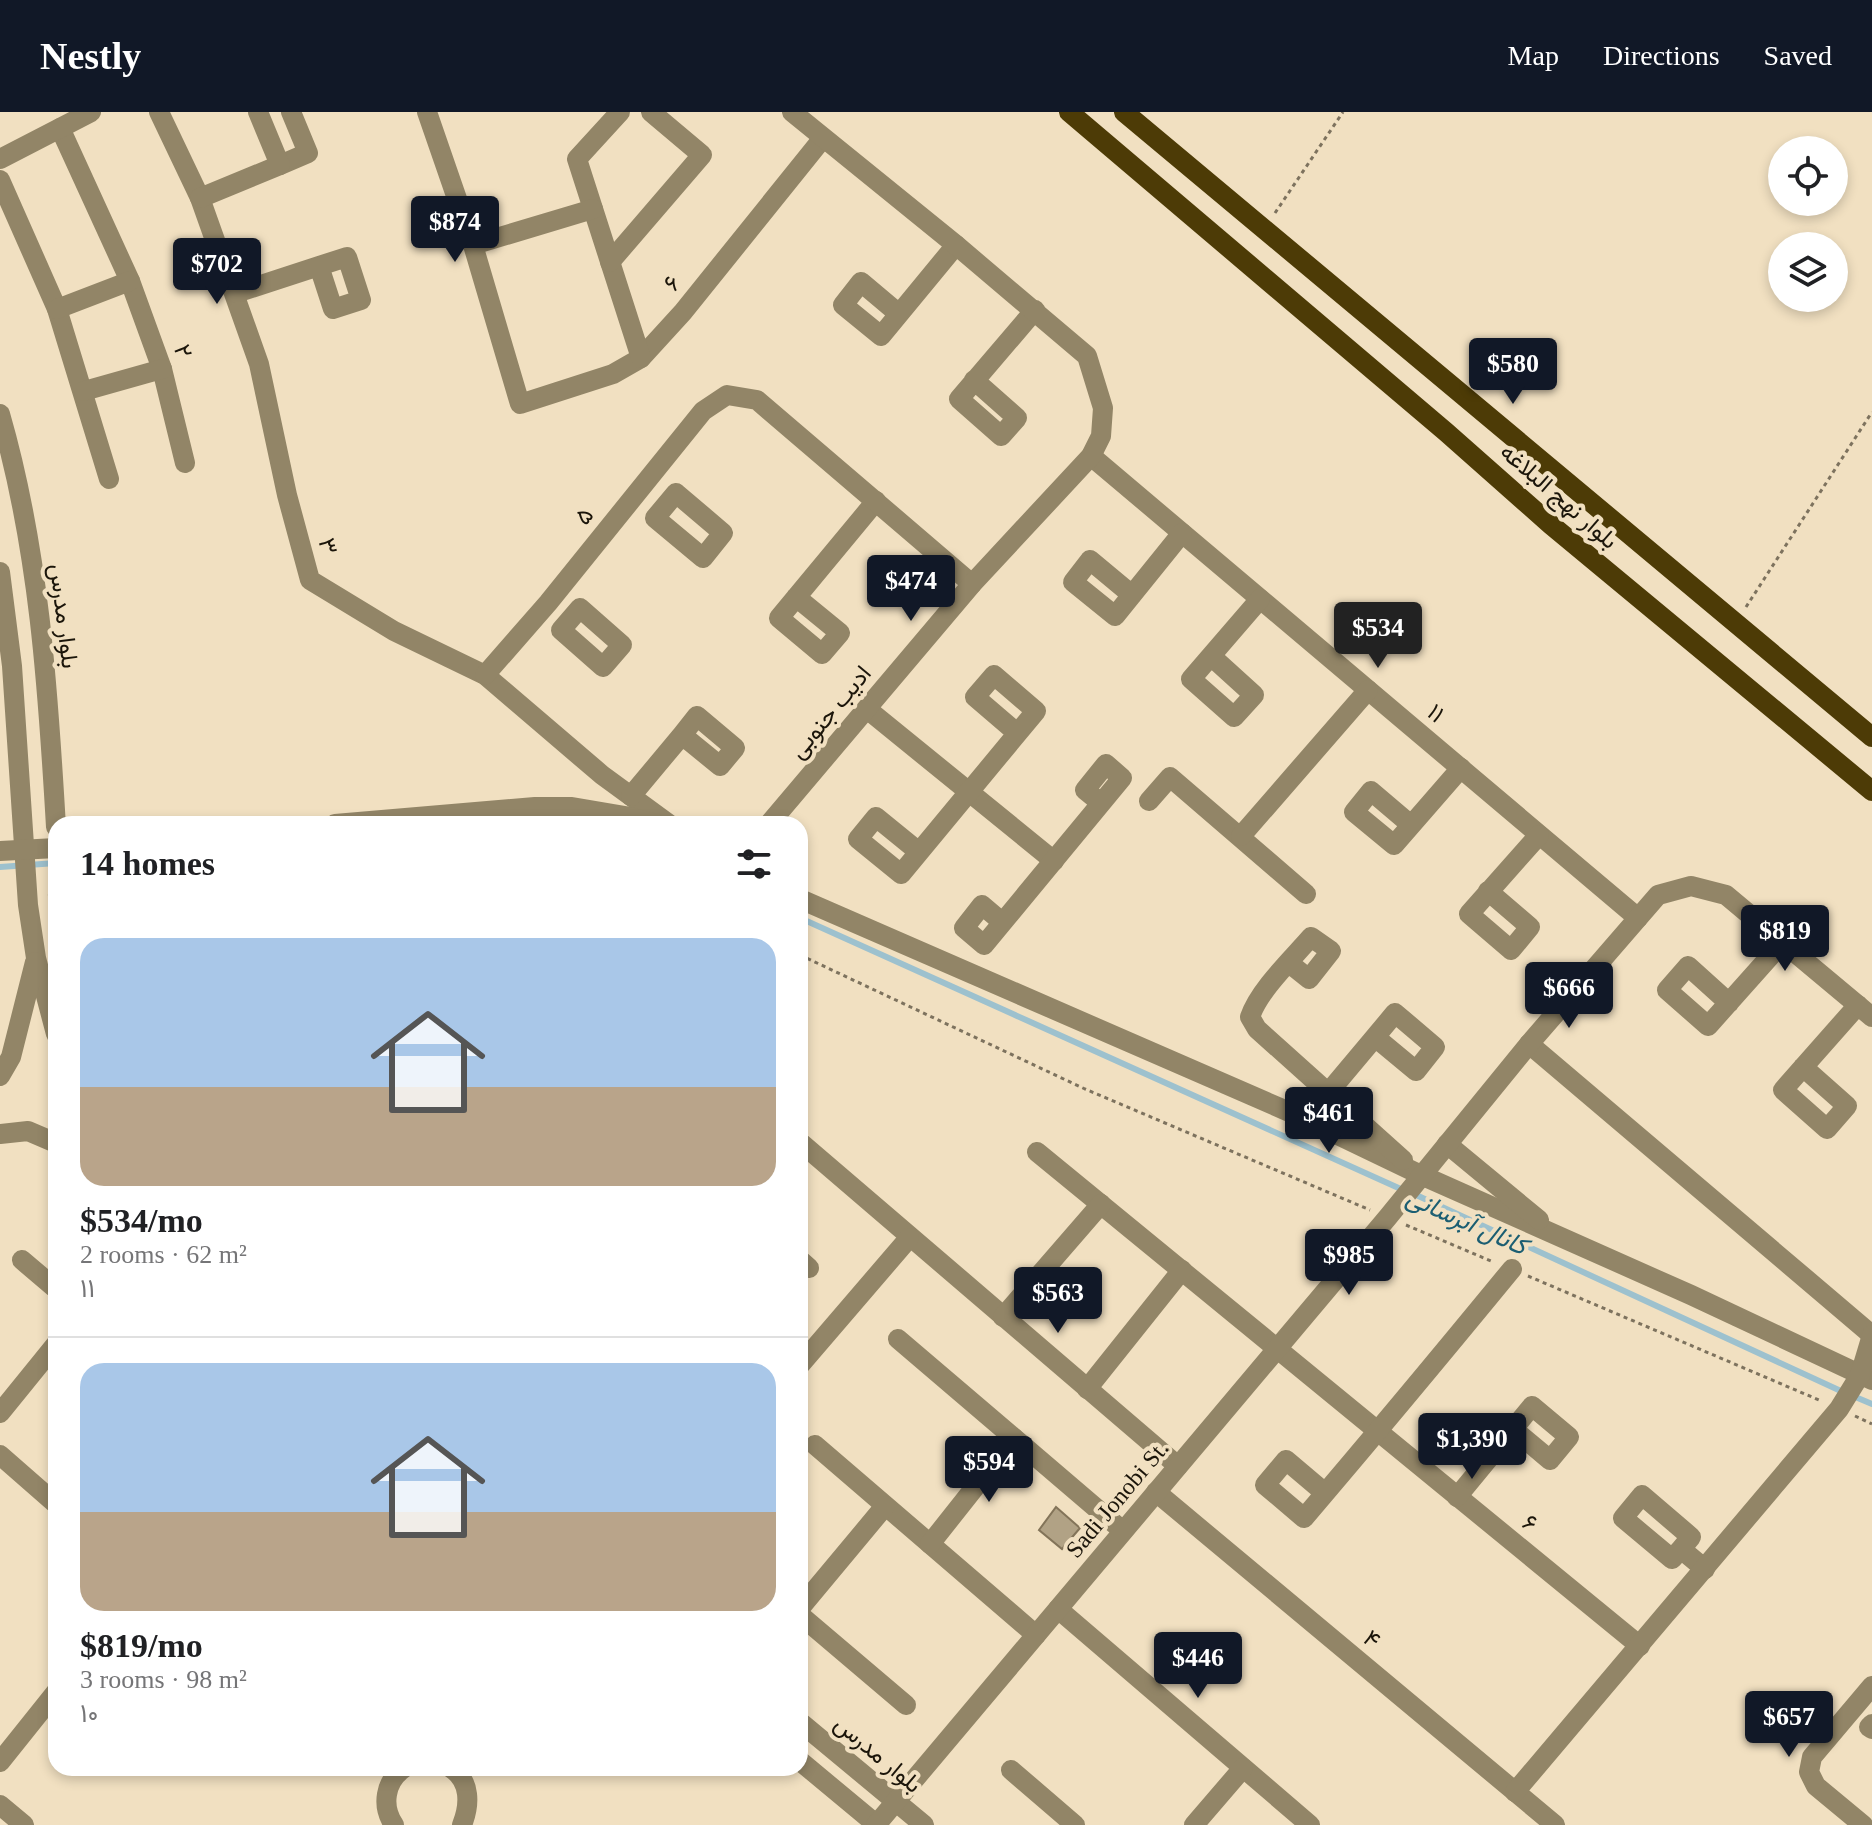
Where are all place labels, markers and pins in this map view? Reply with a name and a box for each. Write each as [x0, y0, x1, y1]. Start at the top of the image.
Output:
pin: $874 [408, 196, 502, 264]
pin: $702 [170, 238, 264, 306]
pin: $580 [1466, 338, 1560, 406]
pin: $474 [864, 555, 958, 623]
pin: $534 [1331, 602, 1425, 670]
pin: $819 [1738, 905, 1832, 973]
pin: $666 [1522, 962, 1616, 1030]
pin: $461 [1282, 1087, 1376, 1155]
pin: $985 [1302, 1229, 1396, 1297]
pin: $563 [1011, 1267, 1105, 1335]
pin: $1,390 [1407, 1413, 1537, 1481]
pin: $594 [942, 1436, 1036, 1504]
pin: $446 [1151, 1632, 1245, 1700]
pin: $657 [1742, 1691, 1836, 1759]

